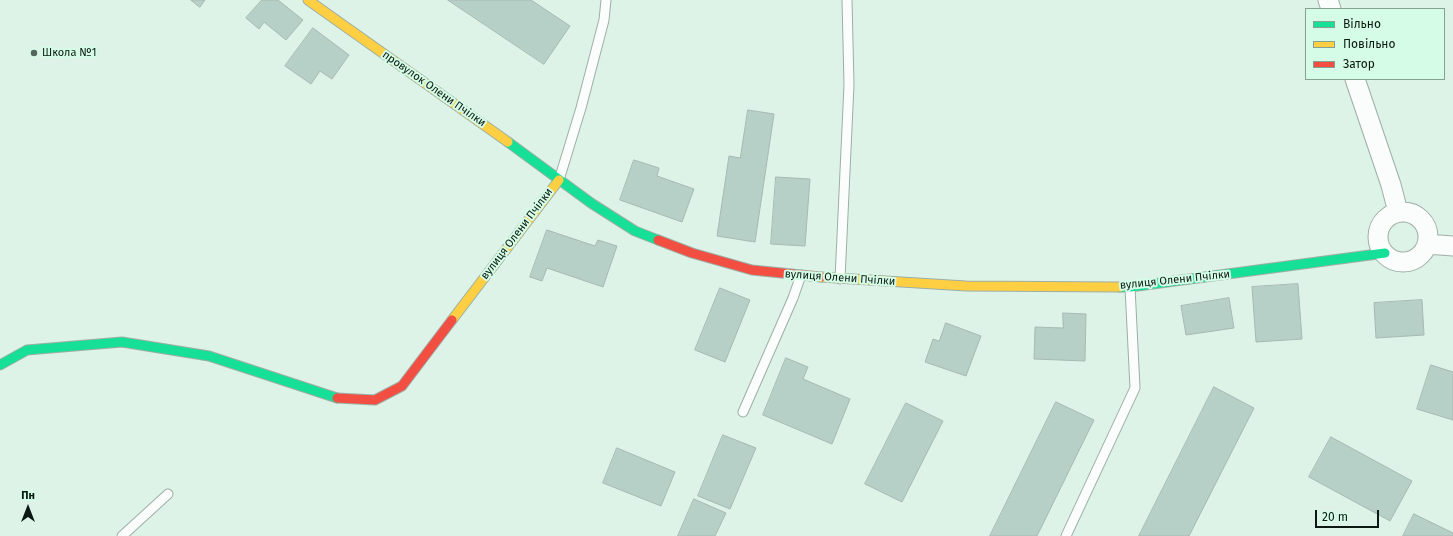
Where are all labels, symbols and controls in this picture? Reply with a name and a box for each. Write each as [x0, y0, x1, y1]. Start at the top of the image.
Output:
legend [1305, 8, 1445, 80]
text: Вільно [1343, 17, 1381, 31]
text: Повільно [1343, 37, 1396, 51]
place label: Школа №1 [42, 46, 96, 60]
marker: Школа №1 [29, 48, 39, 58]
street label: провулок Олени Пчілки [380, 48, 488, 130]
text: Затор [1343, 57, 1375, 71]
street label: вулиця Олени Пчілки [478, 186, 556, 282]
street label: вулиця Олени Пчілки [784, 268, 896, 288]
street label: вулиця Олени Пчілки [1119, 268, 1231, 292]
north arrow [8, 488, 48, 528]
text: Пн [21, 489, 35, 502]
scale bar [1317, 502, 1381, 528]
text: 20 m [1322, 510, 1348, 524]

